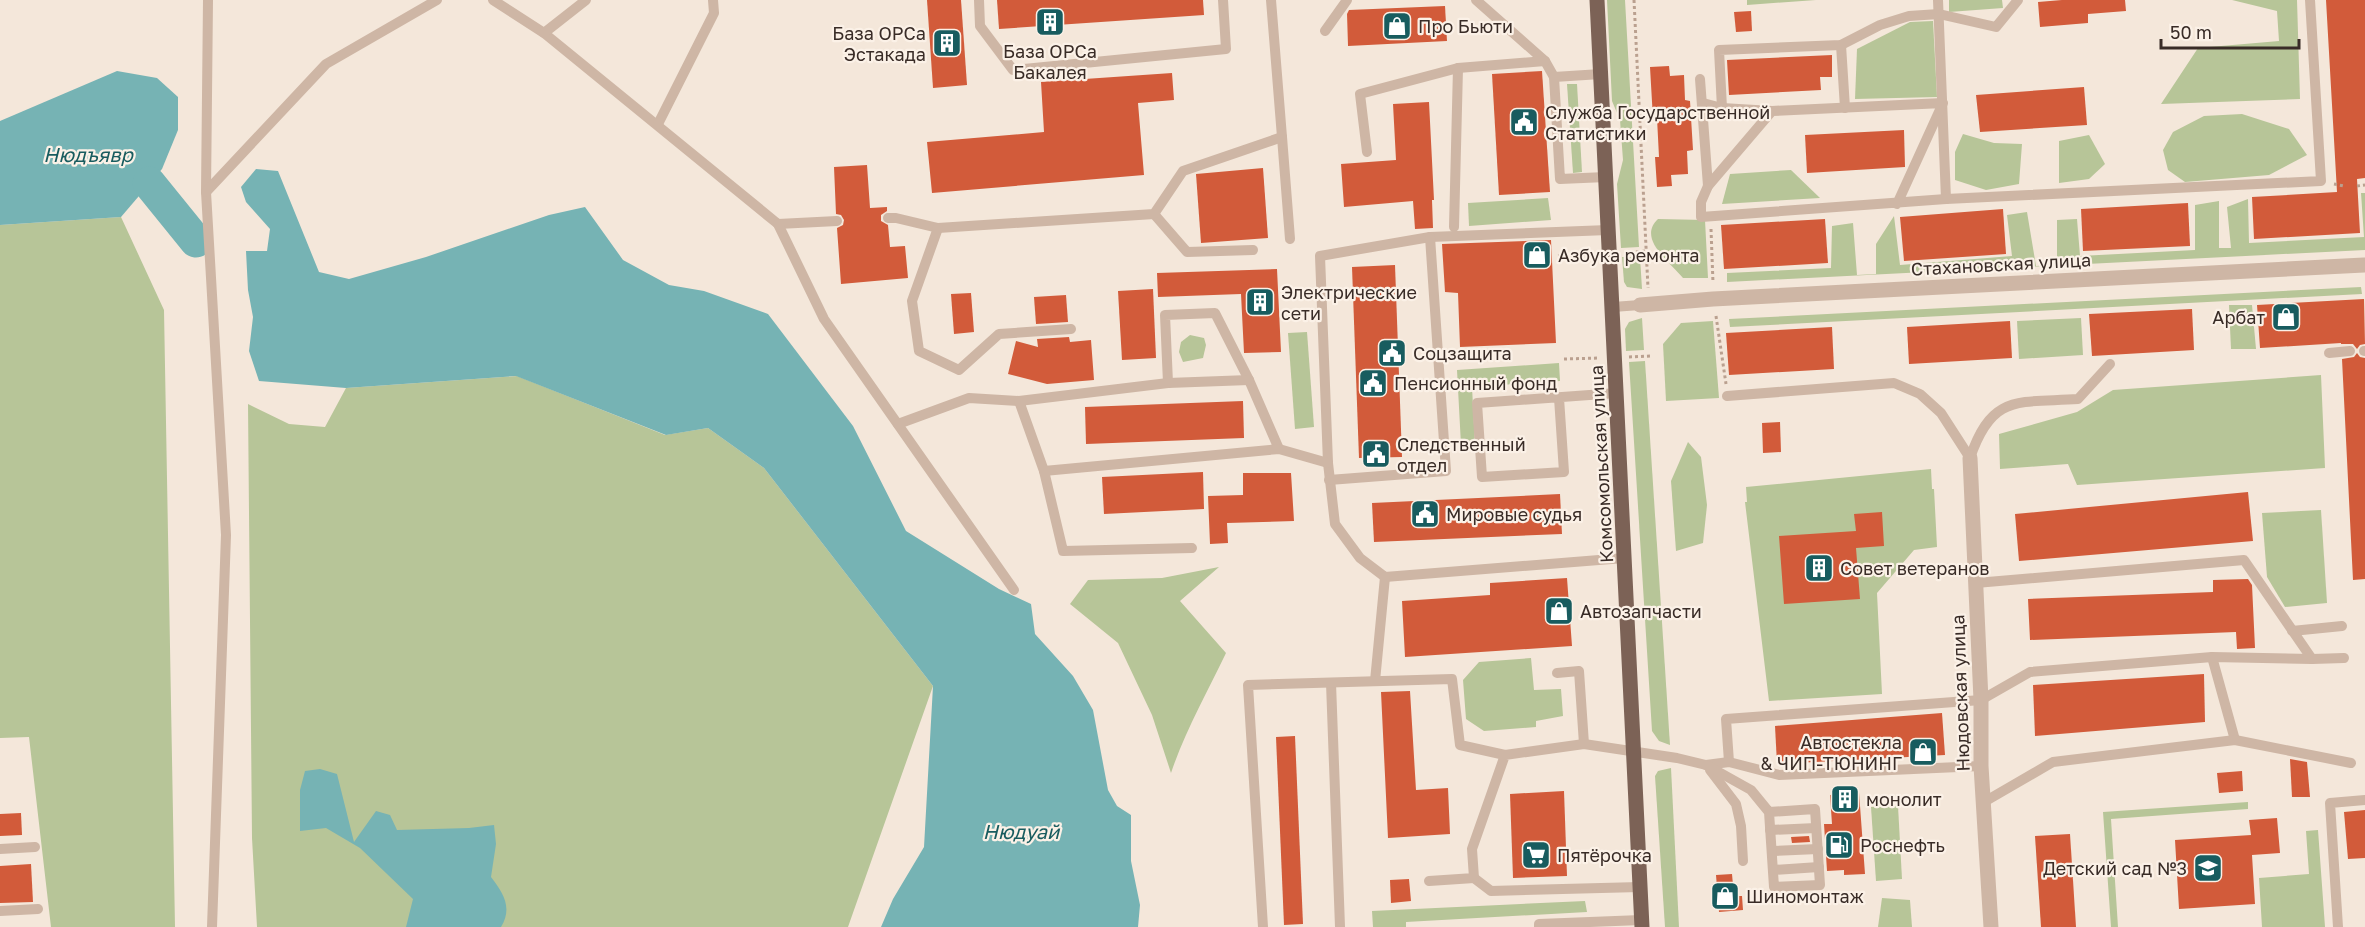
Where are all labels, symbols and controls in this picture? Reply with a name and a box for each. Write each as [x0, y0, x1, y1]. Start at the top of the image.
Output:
building icon: База ОРСа Бакалея [1034, 6, 1066, 38]
shop icon: Про Бьюти [1381, 10, 1413, 42]
scale bar [2161, 12, 2299, 50]
place label: Про Бьюти [1418, 15, 1513, 37]
text: 50 m [2170, 21, 2212, 43]
place label: База ОРСа Эстакада [832, 22, 926, 65]
building icon: База ОРСа Эстакада [931, 27, 963, 59]
place label: База ОРСа Бакалея [1003, 40, 1097, 83]
place label: Служба Государственной Статистики [1545, 101, 1770, 144]
public building icon: Служба Государственной Статистики [1508, 106, 1540, 138]
water label: Нюдъявр [43, 142, 134, 166]
shop icon: Азбука ремонта [1521, 239, 1553, 271]
place label: Азбука ремонта [1558, 244, 1699, 266]
street label: Стахановская улица [1910, 248, 2092, 280]
place label: Электрические сети [1281, 281, 1417, 324]
building icon: Электрические сети [1244, 286, 1276, 318]
shop icon: Арбат [2270, 301, 2302, 333]
place label: Арбат [2212, 306, 2265, 328]
public building icon: Соцзащита [1376, 337, 1408, 369]
place label: Соцзащита [1413, 342, 1512, 364]
street label: Комсомольская улица [1585, 365, 1617, 563]
public building icon: Пенсионный фонд [1357, 367, 1389, 399]
place label: Пенсионный фонд [1394, 372, 1557, 394]
place label: Следственный отдел [1397, 433, 1526, 476]
public building icon: Следственный отдел [1360, 438, 1392, 470]
public building icon: Мировые судья [1409, 498, 1441, 530]
place label: Мировые судья [1446, 503, 1582, 525]
building icon: Совет ветеранов [1803, 552, 1835, 584]
place label: Совет ветеранов [1840, 557, 1990, 579]
shop icon: Автозапчасти [1543, 595, 1575, 627]
place label: Автозапчасти [1580, 600, 1702, 622]
street label: Нюдовская улица [1946, 614, 1974, 772]
place label: Автостекла & ЧИП-ТЮНИНГ [1761, 731, 1902, 774]
shop icon: Автостекла & ЧИП-ТЮНИНГ [1907, 736, 1939, 768]
building icon: монолит [1829, 783, 1861, 815]
place label: монолит [1866, 788, 1942, 810]
water label: Нюдуай [983, 819, 1061, 844]
fuel station icon: Роснефть [1823, 829, 1855, 861]
place label: Роснефть [1860, 834, 1945, 856]
supermarket icon: Пятёрочка [1520, 839, 1552, 871]
place label: Пятёрочка [1557, 844, 1652, 866]
school or university icon: Детский сад №3 [2192, 852, 2224, 884]
place label: Детский сад №3 [2043, 857, 2187, 879]
shop icon: Шиномонтаж [1709, 880, 1741, 912]
place label: Шиномонтаж [1746, 885, 1864, 907]

